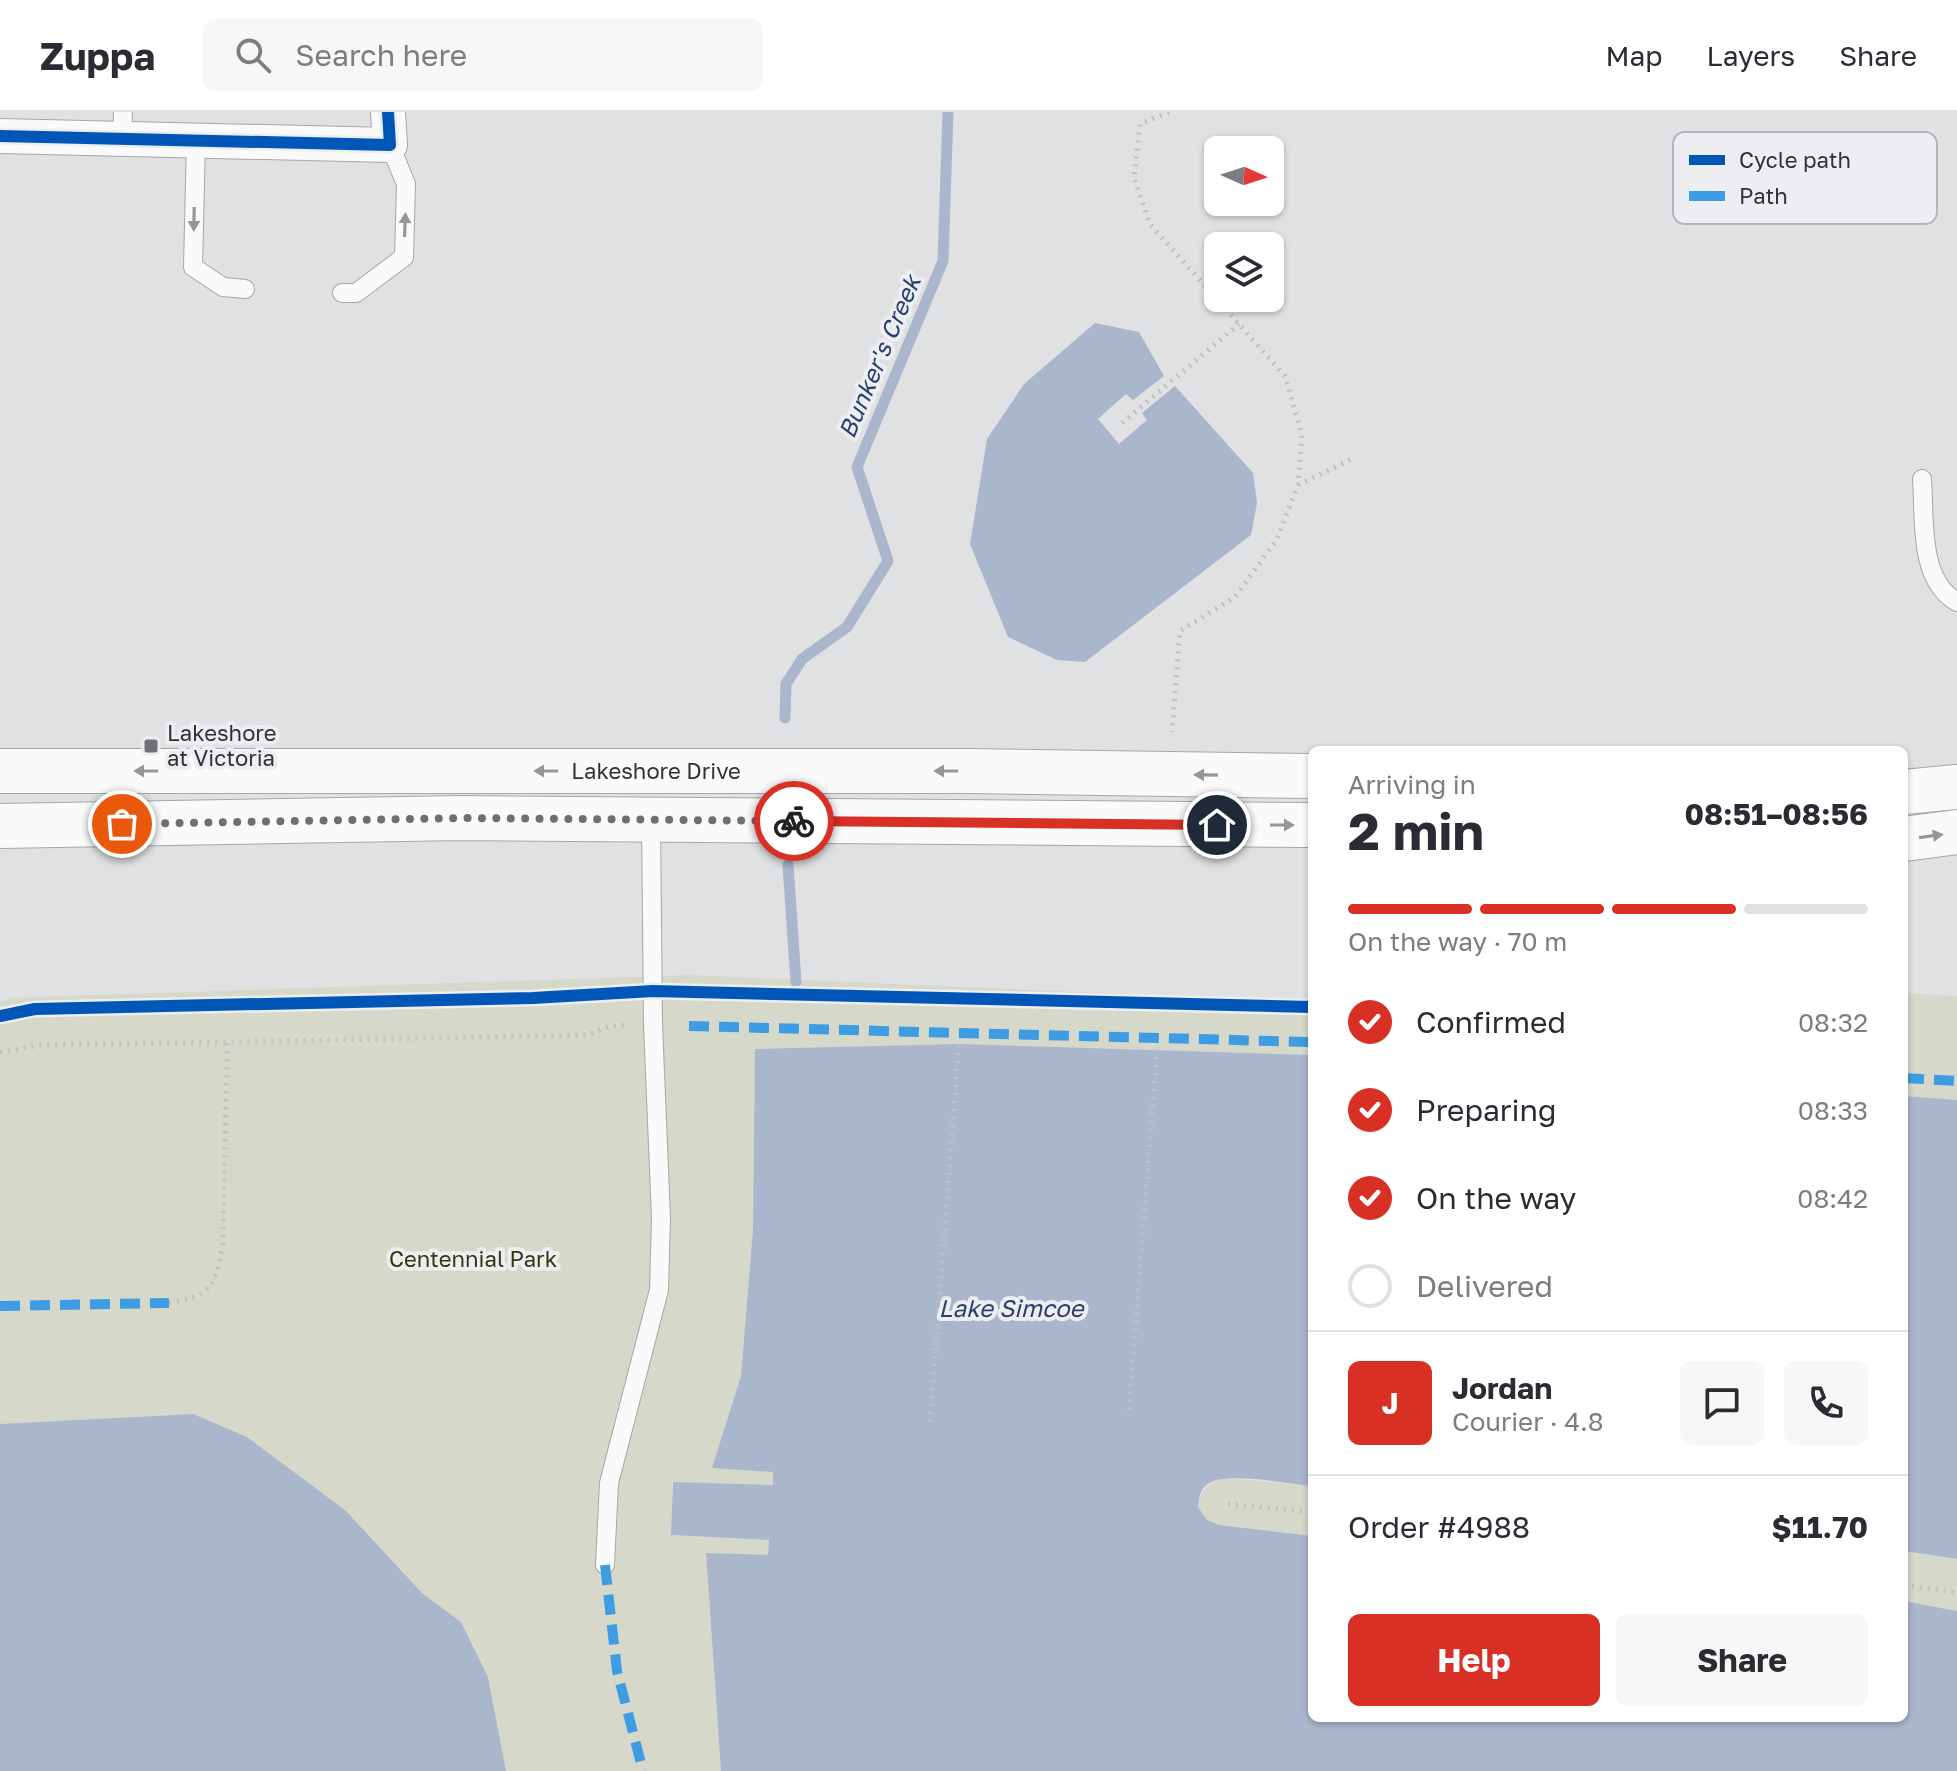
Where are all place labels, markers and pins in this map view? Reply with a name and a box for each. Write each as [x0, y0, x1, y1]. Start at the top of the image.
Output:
place label: Lakeshore at Victoria [167, 719, 276, 771]
marker: Lakeshore at Victoria [142, 737, 160, 755]
pin [88, 790, 156, 858]
pin [1183, 791, 1251, 859]

